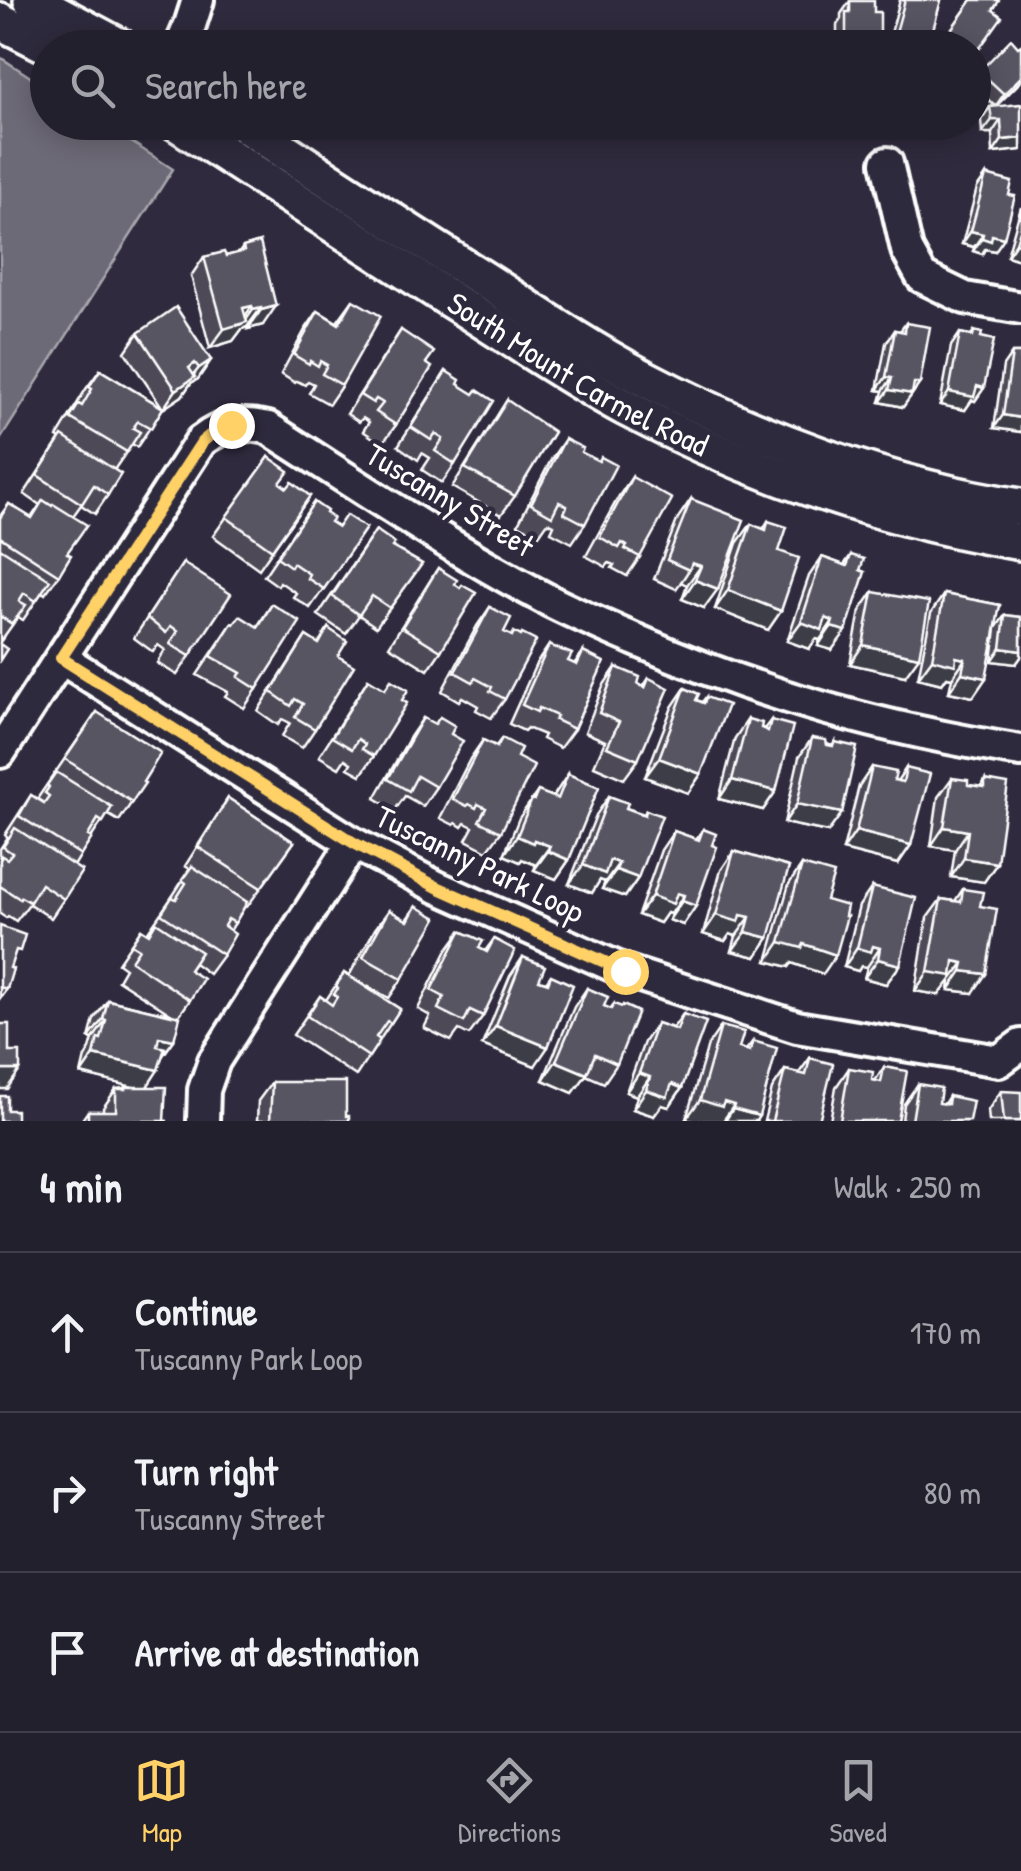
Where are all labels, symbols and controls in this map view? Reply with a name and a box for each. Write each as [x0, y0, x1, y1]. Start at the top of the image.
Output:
search box [30, 30, 991, 140]
icon: search [65, 58, 120, 113]
text: Search here [145, 59, 307, 111]
street label: South Mount Carmel Road [440, 281, 715, 466]
route end [209, 403, 255, 449]
street label: Tuscanny Street [358, 432, 543, 567]
street label: Tuscanny Park Loop [369, 794, 592, 933]
route start [603, 949, 649, 995]
text: 4 min [40, 1158, 122, 1215]
text: Walk · 250 m [834, 1165, 981, 1208]
text: Continue [135, 1285, 257, 1337]
icon: ahead [40, 1305, 95, 1360]
text: 170 m [910, 1311, 981, 1354]
text: Tuscanny Park Loop [135, 1337, 362, 1380]
text: Turn right [135, 1445, 278, 1497]
icon: right [40, 1465, 95, 1520]
text: 80 m [924, 1471, 981, 1514]
text: Tuscanny Street [135, 1497, 324, 1540]
icon: arrive [40, 1625, 95, 1680]
text: Arrive at destination [135, 1626, 419, 1678]
tab: Map [134, 1753, 189, 1851]
tab: Directions [458, 1753, 561, 1851]
tab: Saved [830, 1753, 887, 1851]

